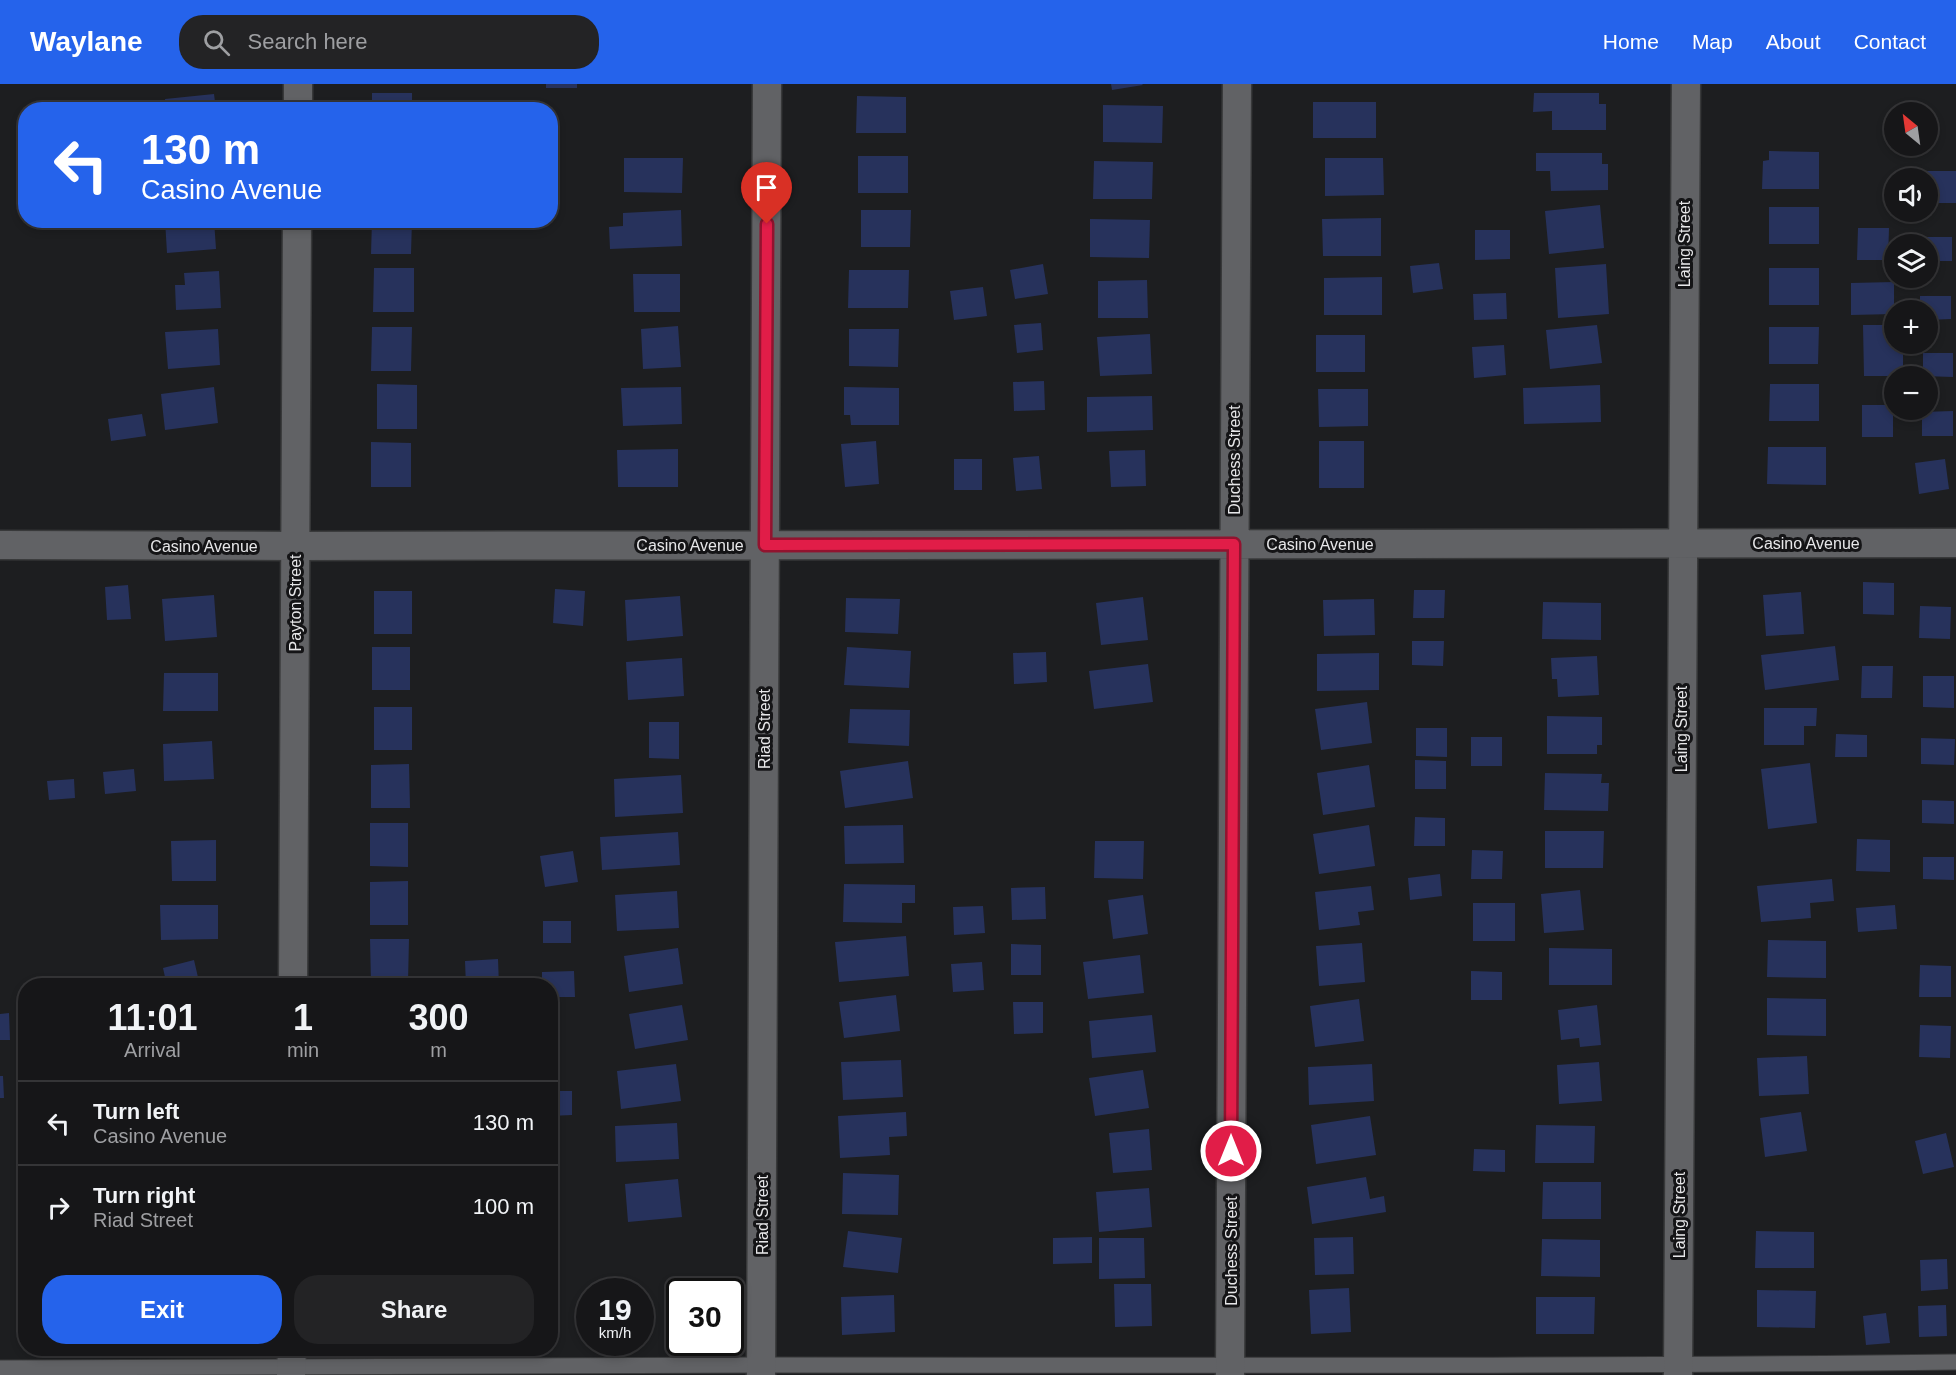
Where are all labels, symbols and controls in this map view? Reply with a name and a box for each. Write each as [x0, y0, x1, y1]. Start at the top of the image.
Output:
search box [179, 15, 599, 69]
text: Waylane [30, 26, 143, 57]
icon: search [200, 26, 233, 59]
text: Search here [248, 29, 367, 54]
text: Home [1603, 30, 1659, 53]
text: Map [1692, 30, 1733, 53]
text: About [1766, 30, 1821, 53]
text: Contact [1854, 30, 1926, 53]
north arrow [1884, 102, 1938, 156]
map controls [1884, 102, 1938, 420]
icon: left [42, 126, 120, 204]
text: 130 m [141, 126, 260, 173]
pin [741, 162, 792, 224]
button: sound [1884, 168, 1938, 222]
icon: arrive [750, 171, 783, 204]
text: Casino Avenue [141, 175, 322, 205]
street label: Laing Street [1676, 200, 1693, 287]
button: layers [1884, 234, 1938, 288]
button: + [1884, 300, 1938, 354]
button: − [1884, 366, 1938, 420]
street label: Duchess Street [1226, 405, 1243, 515]
street label: Casino Avenue [1752, 535, 1860, 552]
street label: Casino Avenue [1266, 536, 1374, 553]
street label: Casino Avenue [636, 537, 744, 554]
street label: Casino Avenue [150, 538, 258, 555]
street label: Payton Street [287, 554, 304, 651]
street label: Laing Street [1673, 685, 1690, 772]
street label: Riad Street [756, 688, 773, 769]
text: 11:01 [107, 997, 197, 1038]
text: 1 [293, 997, 313, 1038]
text: 300 [409, 997, 469, 1038]
text: Arrival [124, 1039, 181, 1061]
text: min [287, 1039, 319, 1061]
text: m [430, 1039, 447, 1061]
text: Turn left [93, 1099, 179, 1124]
icon: left [42, 1107, 75, 1140]
text: 130 m [473, 1110, 534, 1135]
position arrow [1199, 1119, 1263, 1183]
text: Casino Avenue [93, 1125, 227, 1147]
street label: Laing Street [1671, 1171, 1688, 1258]
street label: Riad Street [754, 1174, 771, 1255]
text: Turn right [93, 1183, 195, 1208]
icon: right [42, 1191, 75, 1224]
text: 100 m [473, 1194, 534, 1219]
street label: Duchess Street [1223, 1196, 1240, 1306]
text: Riad Street [93, 1209, 193, 1231]
button: Exit [42, 1275, 282, 1344]
button: Share [294, 1275, 534, 1344]
speed limit sign: 30 [666, 1278, 744, 1356]
text: 19 [598, 1293, 632, 1326]
text: km/h [599, 1324, 631, 1341]

